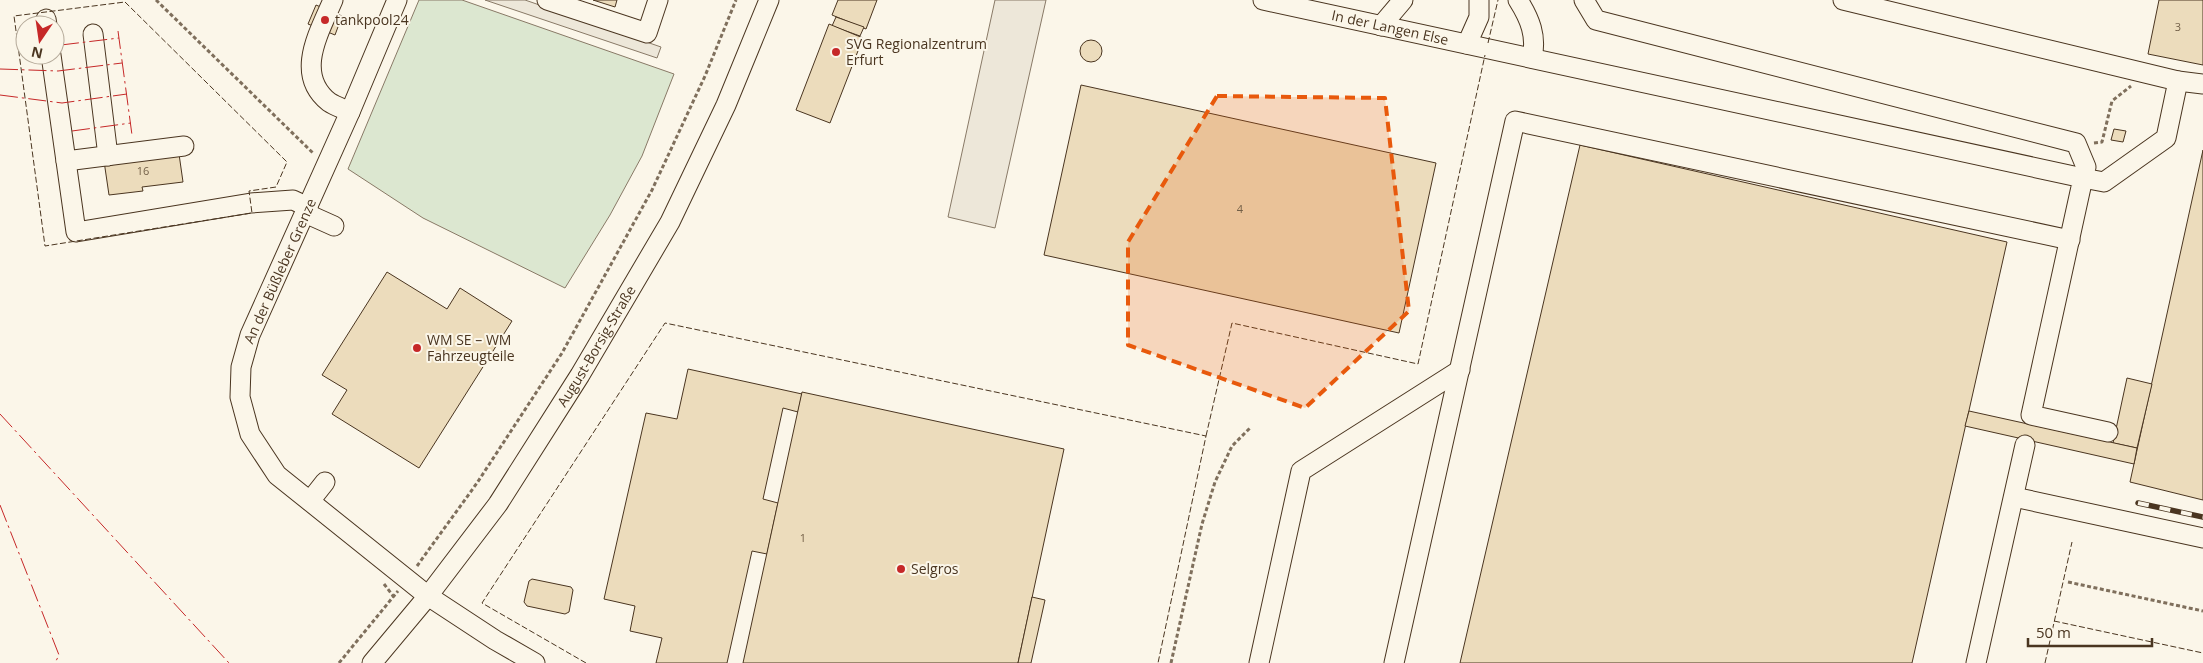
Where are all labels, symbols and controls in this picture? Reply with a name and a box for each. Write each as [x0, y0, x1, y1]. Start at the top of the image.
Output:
street label: In der Langen Else [1330, 5, 1451, 49]
place label: tankpool24 [335, 10, 409, 29]
marker: tankpool24 [319, 14, 331, 26]
north arrow [15, 15, 65, 65]
house number: 3 [2175, 19, 2181, 34]
place label: SVG Regionalzentrum Erfurt [846, 34, 987, 69]
text: N [29, 43, 45, 64]
marker: SVG Regionalzentrum Erfurt [830, 46, 842, 58]
house number: 16 [137, 163, 149, 178]
street label: An der Büßleber Grenze [239, 195, 320, 346]
house number: 4 [1237, 201, 1244, 216]
street label: August-Borsig-Straße [552, 282, 640, 410]
place label: WM SE – WM Fahrzeugteile [427, 330, 515, 365]
marker: WM SE – WM Fahrzeugteile [411, 342, 423, 354]
house number: 1 [800, 530, 806, 545]
place label: Selgros [911, 559, 959, 578]
marker: Selgros [895, 563, 907, 575]
scale bar [2028, 616, 2152, 648]
text: 50 m [2036, 622, 2071, 642]

